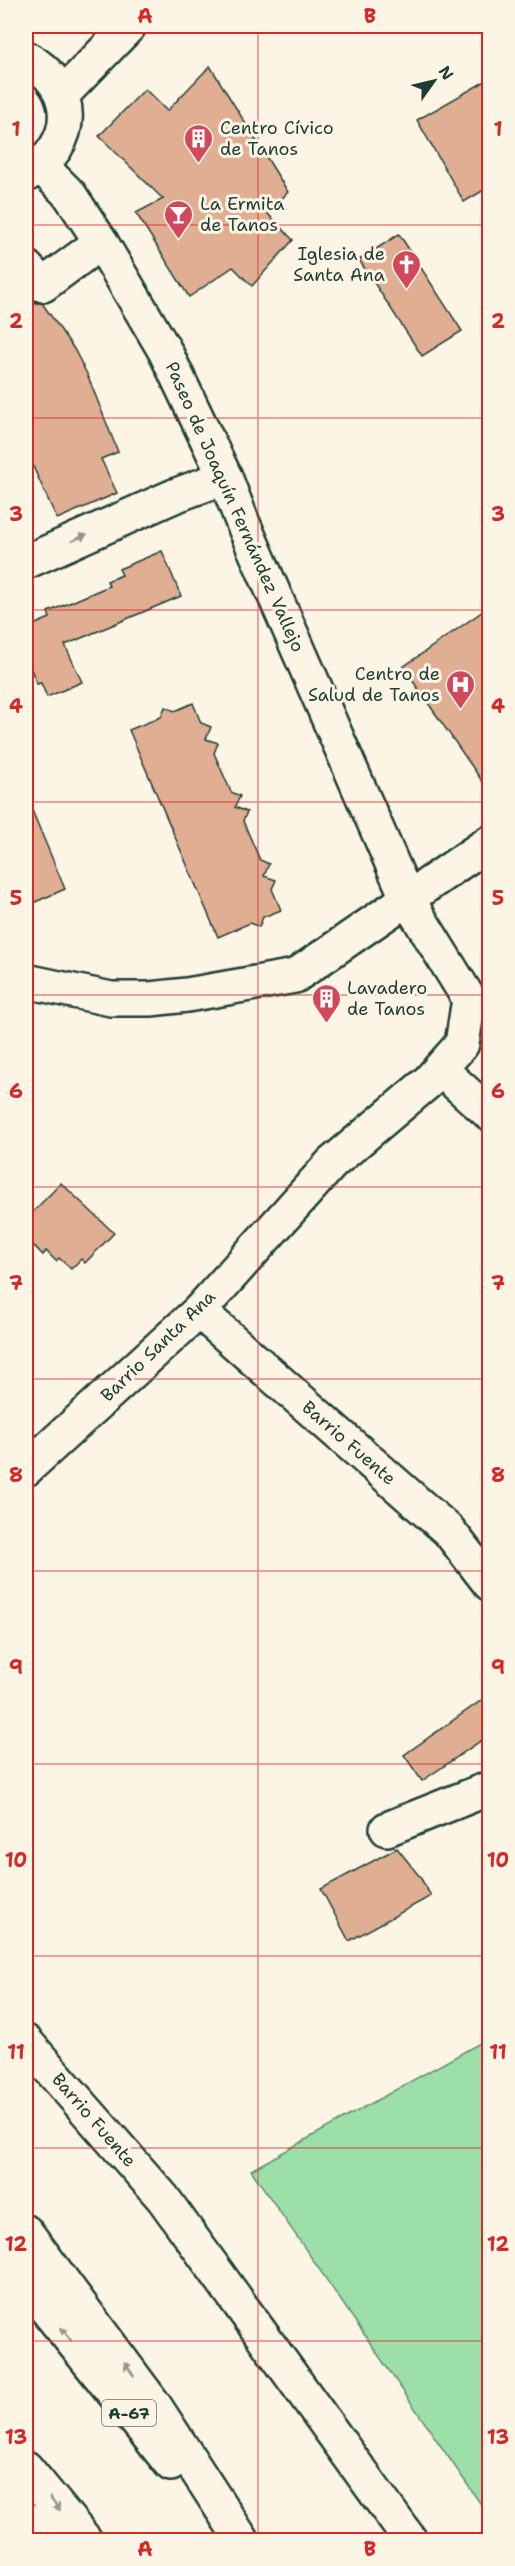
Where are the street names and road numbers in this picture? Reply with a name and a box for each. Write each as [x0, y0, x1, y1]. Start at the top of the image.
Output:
street label: Paseo de Joaquín Fernández Vallejo [160, 358, 310, 656]
street label: Barrio Santa Ana [95, 1285, 221, 1407]
street label: Barrio Fuente [297, 1396, 401, 1490]
street label: Barrio Fuente [47, 2068, 141, 2172]
road number: A-67 [102, 2400, 156, 2426]

